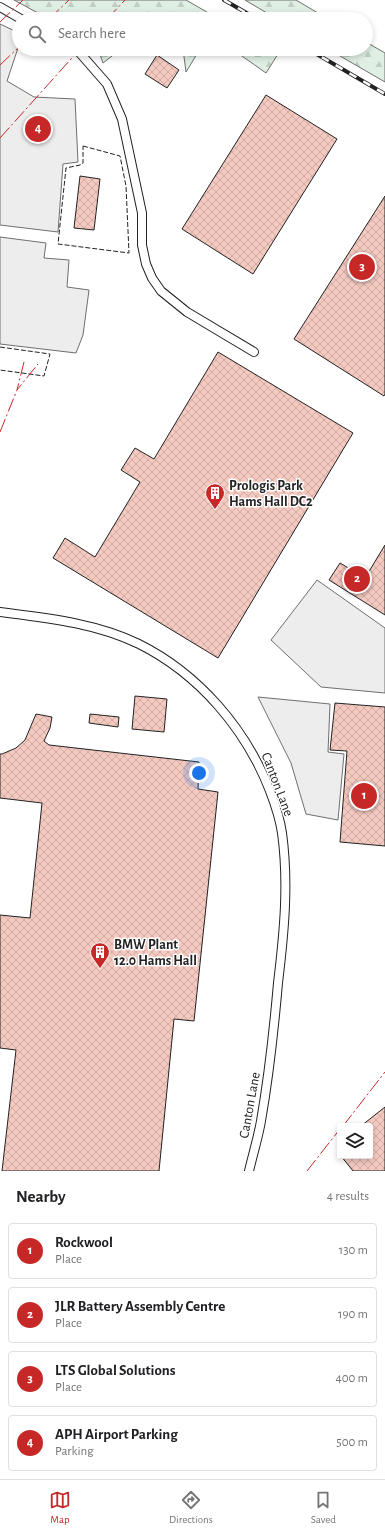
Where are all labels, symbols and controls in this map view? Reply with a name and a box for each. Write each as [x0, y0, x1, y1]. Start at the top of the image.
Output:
search box [12, 12, 373, 56]
icon: search [26, 23, 48, 45]
text: Search here [58, 26, 126, 41]
pin: 4 [25, 114, 51, 144]
pin: 3 [349, 252, 375, 282]
place label: Prologis Park Hams Hall DC2 [229, 479, 313, 509]
building icon: Prologis Park Hams Hall DC2 [204, 482, 226, 510]
pin: 2 [344, 564, 370, 594]
street label: Canton Lane [258, 750, 296, 818]
your location [189, 763, 209, 783]
pin: 1 [351, 781, 377, 811]
place label: BMW Plant 12.0 Hams Hall [114, 938, 197, 968]
building icon: BMW Plant 12.0 Hams Hall [89, 941, 111, 969]
street label: Canton Lane [237, 1071, 263, 1139]
map controls [337, 1123, 373, 1159]
button: layers [337, 1123, 373, 1159]
text: Nearby [16, 1188, 66, 1205]
text: 4 results [327, 1190, 369, 1203]
text: Rockwool [55, 1235, 113, 1250]
text: 1 [28, 1244, 32, 1257]
text: 130 m [339, 1244, 368, 1257]
text: Place [55, 1253, 82, 1266]
text: JLR Battery Assembly Centre [55, 1299, 225, 1314]
text: 2 [27, 1308, 33, 1321]
text: 190 m [338, 1308, 368, 1321]
text: Place [55, 1317, 82, 1330]
text: LTS Global Solutions [55, 1363, 176, 1378]
text: 3 [27, 1372, 33, 1385]
text: 400 m [335, 1372, 368, 1385]
text: Place [55, 1381, 82, 1394]
text: APH Airport Parking [55, 1427, 178, 1442]
text: 4 [27, 1436, 33, 1449]
text: 500 m [336, 1436, 368, 1449]
text: Parking [55, 1445, 94, 1458]
tab: Map [49, 1489, 71, 1526]
tab: Directions [169, 1489, 213, 1526]
tab: Saved [311, 1489, 336, 1526]

